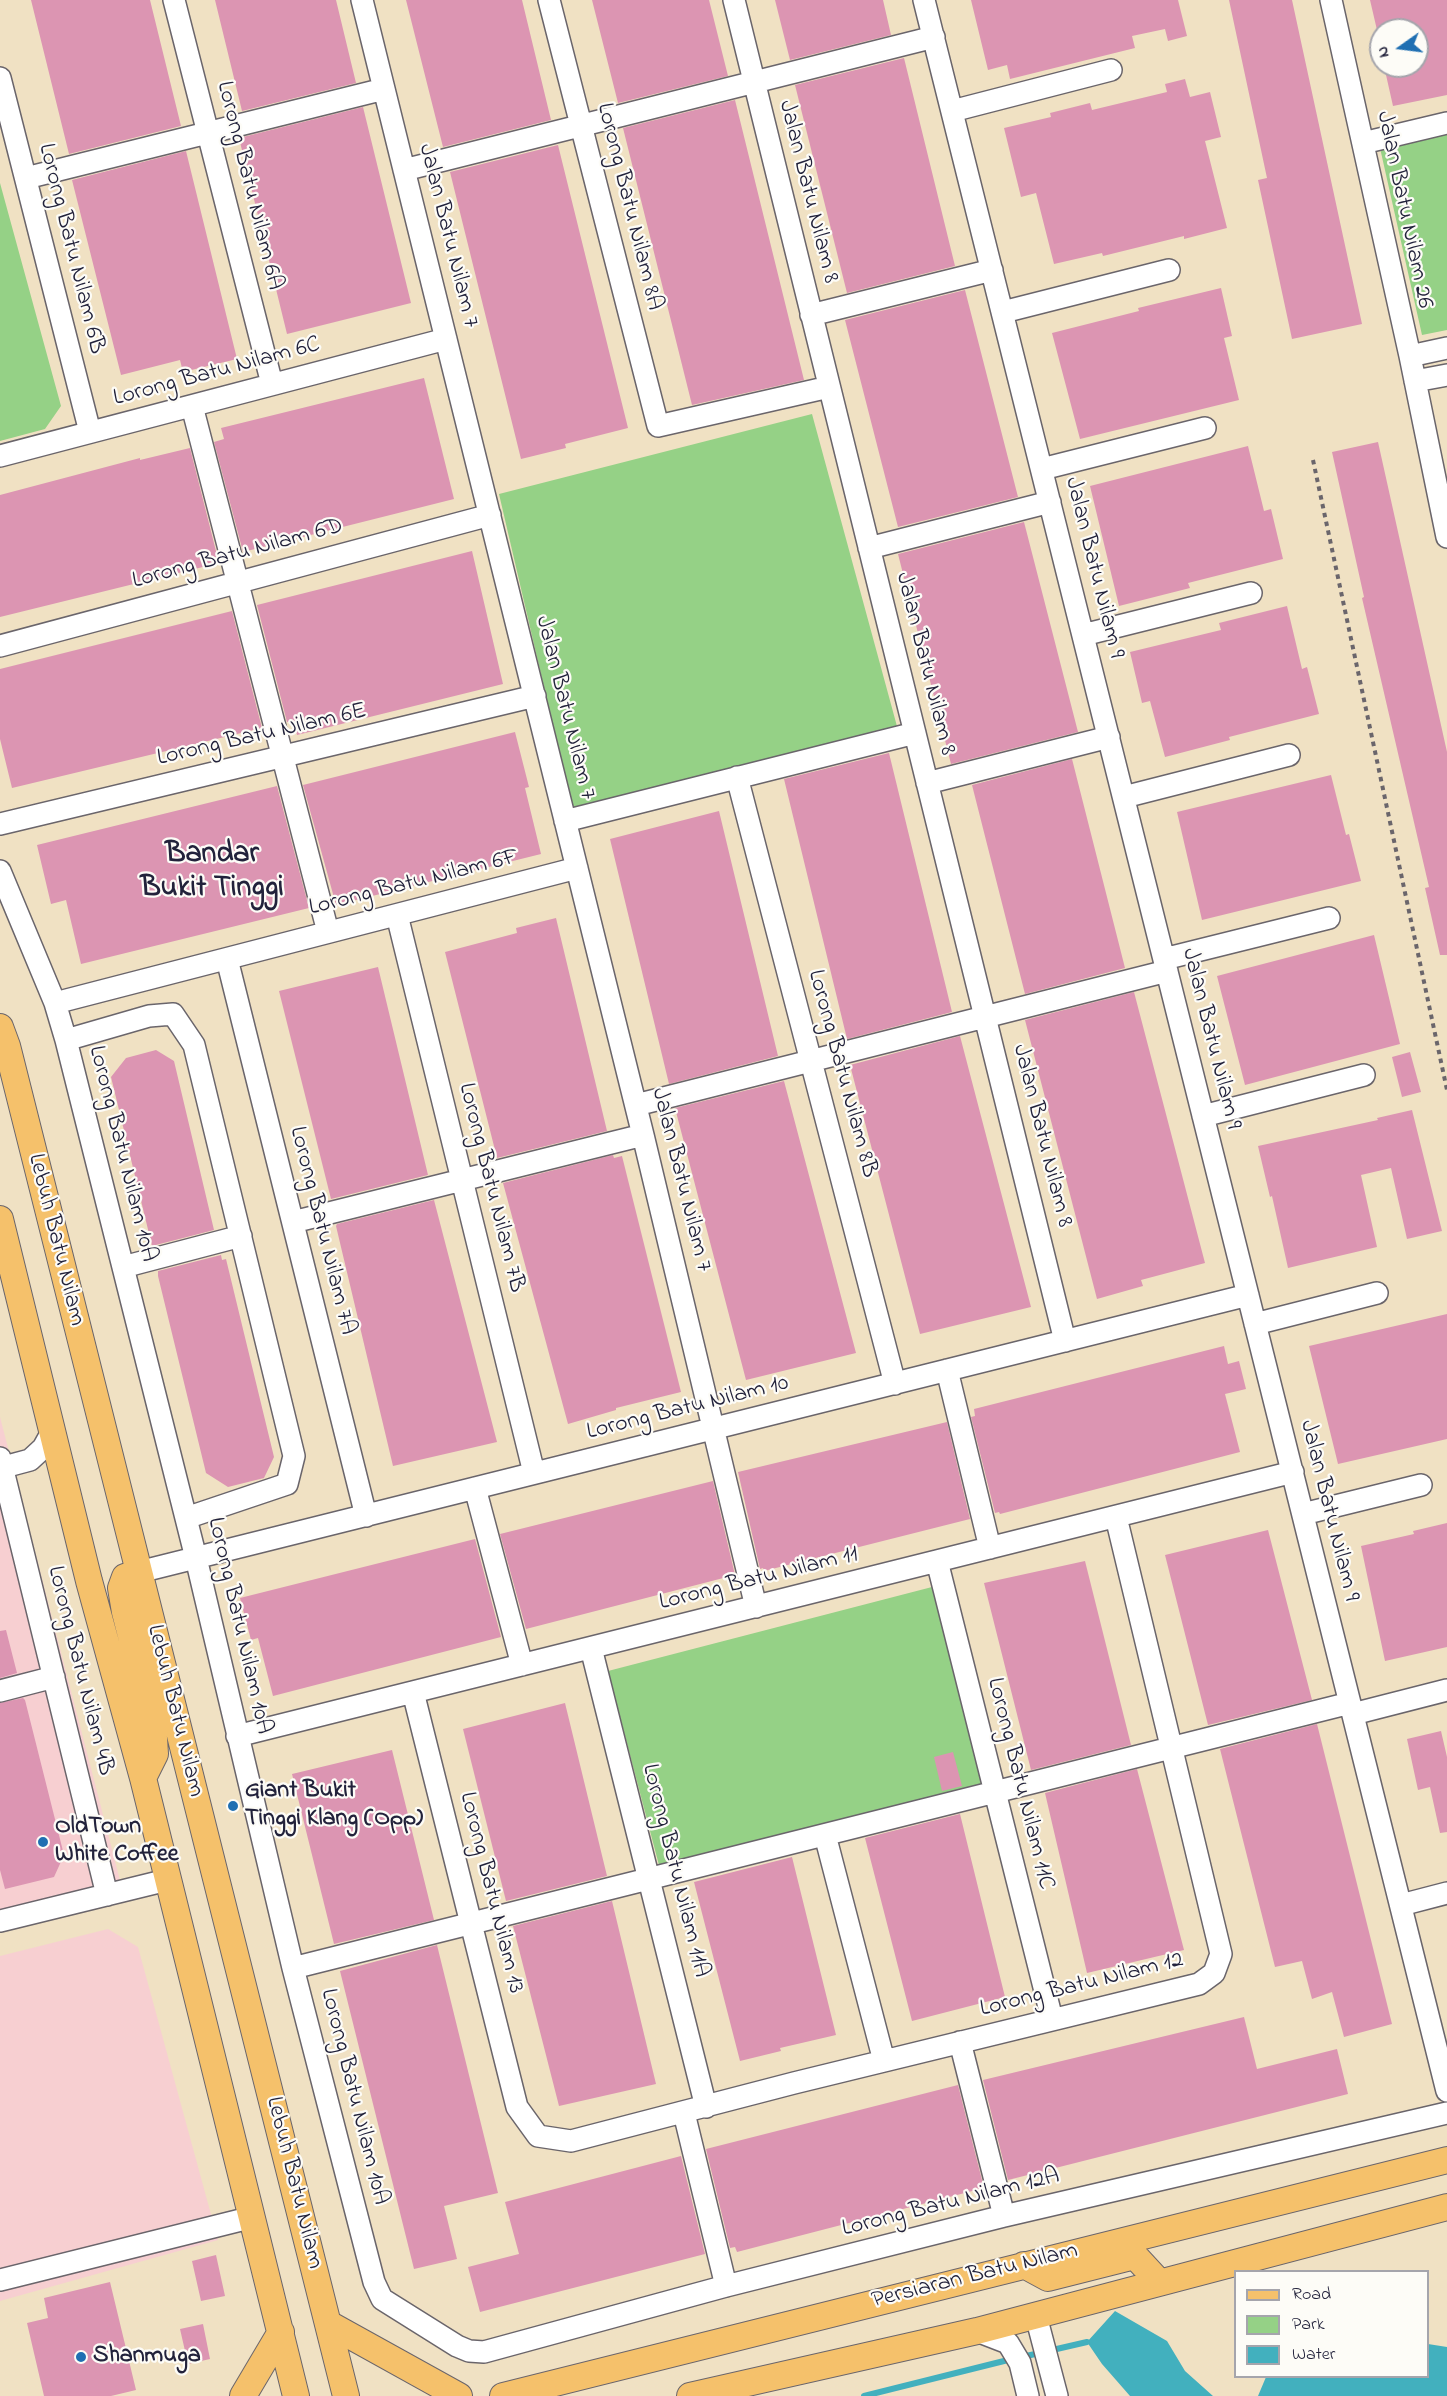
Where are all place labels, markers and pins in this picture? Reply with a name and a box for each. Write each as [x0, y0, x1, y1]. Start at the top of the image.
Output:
place label: Giant Bukit Tinggi Klang (Opp) [245, 1778, 423, 1834]
marker: Giant Bukit Tinggi Klang (Opp) [226, 1799, 240, 1813]
place label: OldTown White Coffee [55, 1814, 179, 1870]
marker: OldTown White Coffee [36, 1835, 50, 1849]
place label: Shanmuga [93, 2343, 201, 2371]
marker: Shanmuga [74, 2350, 88, 2364]

